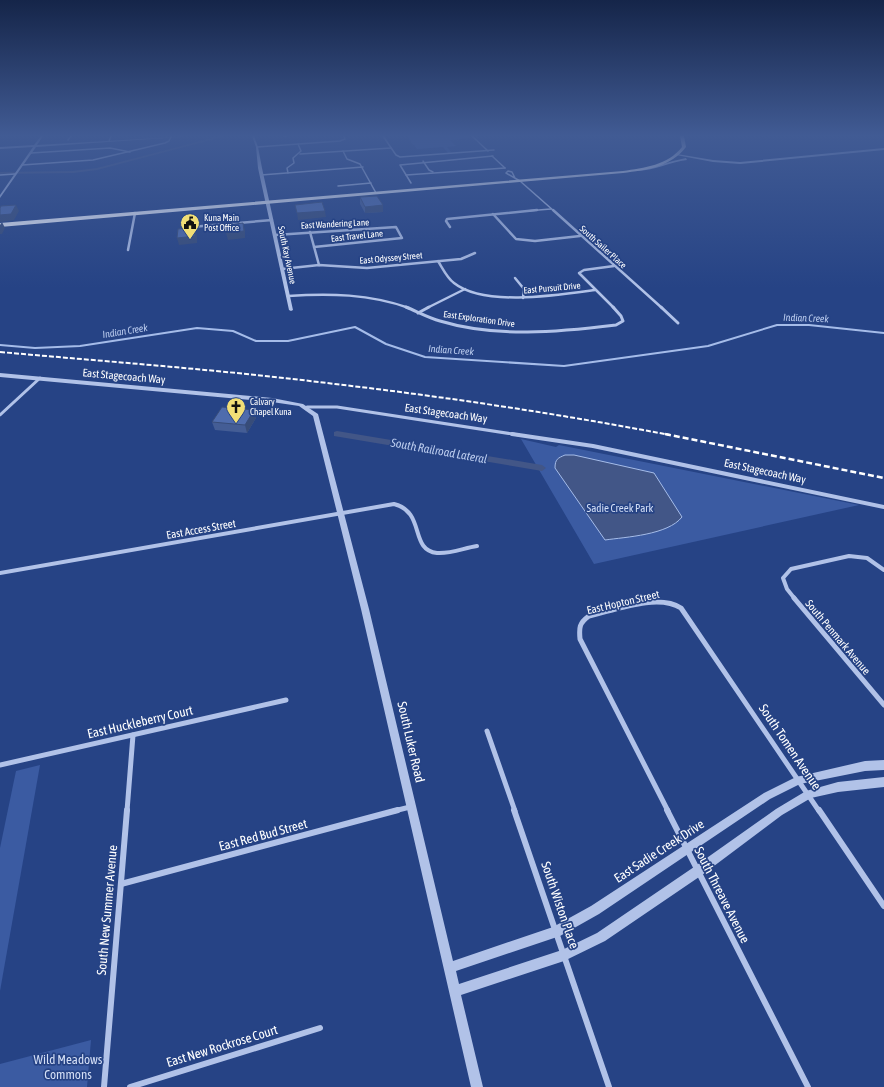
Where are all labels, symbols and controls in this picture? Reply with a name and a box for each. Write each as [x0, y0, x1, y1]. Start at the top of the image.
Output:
public building icon: Kuna Main Post Office [179, 212, 201, 240]
place label: Kuna Main Post Office [204, 213, 239, 233]
street label: East Wandering Lane [301, 217, 369, 231]
street label: South Sailer Place [578, 223, 628, 271]
street label: South Kay Avenue [276, 225, 298, 285]
street label: East Travel Lane [330, 228, 384, 244]
street label: East Odyssey Street [359, 250, 423, 266]
street label: East Pursuit Drive [523, 281, 581, 295]
street label: East Exploration Drive [443, 309, 515, 329]
water label: Indian Creek [783, 312, 830, 324]
water label: Indian Creek [102, 322, 149, 340]
water label: Indian Creek [428, 343, 475, 357]
street label: East Stagecoach Way [82, 366, 166, 386]
church icon: Calvary Chapel Kuna [225, 396, 247, 424]
place label: Calvary Chapel Kuna [250, 397, 292, 417]
street label: East Stagecoach Way [404, 401, 489, 425]
water label: South Railroad Lateral [389, 435, 488, 466]
street label: East Stagecoach Way [723, 456, 807, 486]
park label: Sadie Creek Park [587, 502, 654, 514]
street label: East Access Street [165, 517, 237, 541]
street label: East Hopton Street [585, 588, 661, 616]
street label: South Penmark Avenue [803, 597, 873, 677]
street label: South Luker Road [394, 700, 428, 784]
street label: South Tomen Avenue [756, 701, 824, 793]
street label: East Huckleberry Court [86, 703, 194, 741]
street label: East Red Bud Street [217, 816, 309, 854]
street label: East Sadie Creek Drive [611, 816, 707, 886]
street label: South New Summer Avenue [94, 844, 120, 976]
street label: South Threave Avenue [691, 844, 753, 946]
street label: South Wiston Place [538, 860, 582, 951]
street label: East New Rockrose Court [164, 1022, 280, 1070]
park label: Wild Meadows Commons [34, 1052, 103, 1082]

